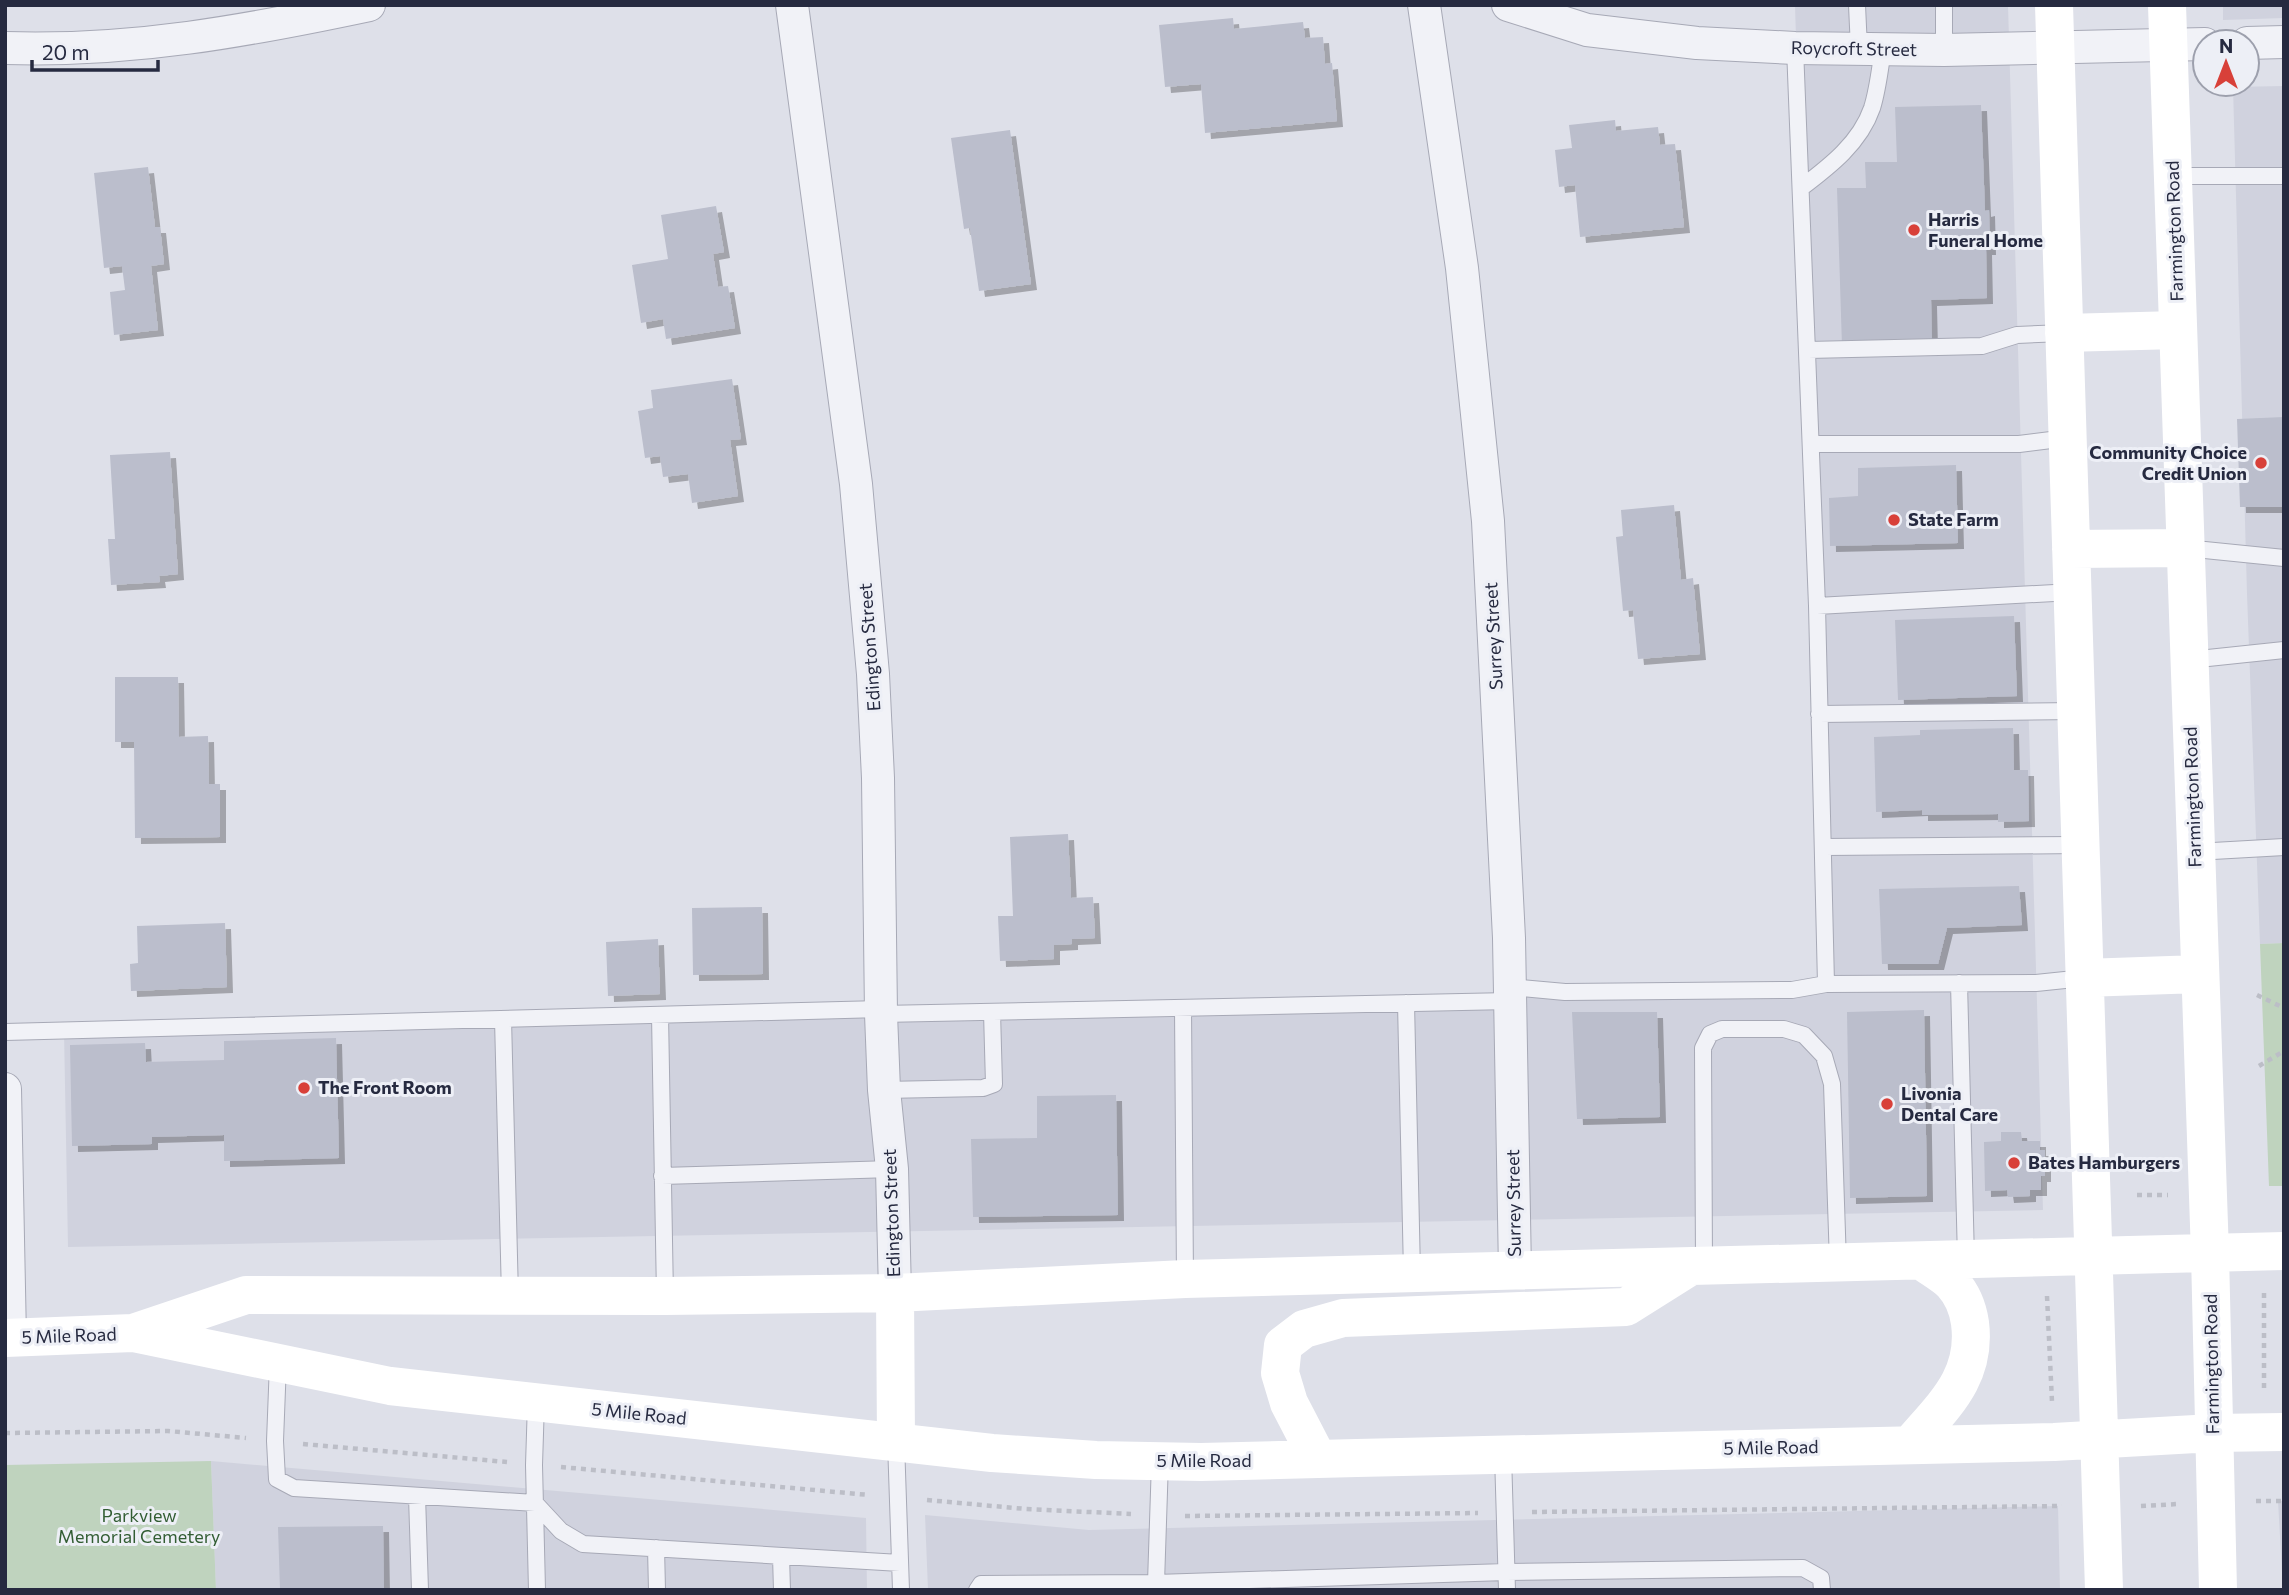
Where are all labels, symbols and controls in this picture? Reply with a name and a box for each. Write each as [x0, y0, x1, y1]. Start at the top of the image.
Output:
scale bar [32, 28, 158, 72]
north arrow [2191, 28, 2261, 98]
text: N [2219, 34, 2233, 57]
street label: Roycroft Street [1791, 36, 1917, 60]
text: 20 m [42, 39, 90, 64]
street label: Farmington Road [2161, 160, 2187, 302]
place label: Harris Funeral Home [1928, 208, 2043, 251]
marker: Harris Funeral Home [1906, 222, 1922, 238]
place label: Community Choice Credit Union [2089, 441, 2247, 484]
marker: Community Choice Credit Union [2253, 455, 2269, 471]
place label: State Farm [1908, 508, 1999, 530]
marker: State Farm [1886, 512, 1902, 528]
street label: Edington Street [854, 582, 884, 712]
street label: Surrey Street [1479, 582, 1507, 690]
street label: Farmington Road [2179, 726, 2205, 868]
place label: The Front Room [318, 1076, 452, 1098]
marker: The Front Room [296, 1080, 312, 1096]
place label: Livonia Dental Care [1901, 1082, 1998, 1125]
marker: Livonia Dental Care [1879, 1096, 1895, 1112]
street label: Edington Street [878, 1148, 904, 1278]
street label: Surrey Street [1501, 1149, 1525, 1257]
place label: Bates Hamburgers [2028, 1151, 2180, 1173]
marker: Bates Hamburgers [2006, 1155, 2022, 1171]
street label: Farmington Road [2199, 1293, 2223, 1435]
street label: 5 Mile Road [21, 1322, 117, 1348]
street label: 5 Mile Road [591, 1397, 688, 1429]
street label: 5 Mile Road [1723, 1435, 1819, 1459]
street label: 5 Mile Road [1156, 1449, 1252, 1471]
park label: Parkview Memorial Cemetery [58, 1504, 220, 1547]

